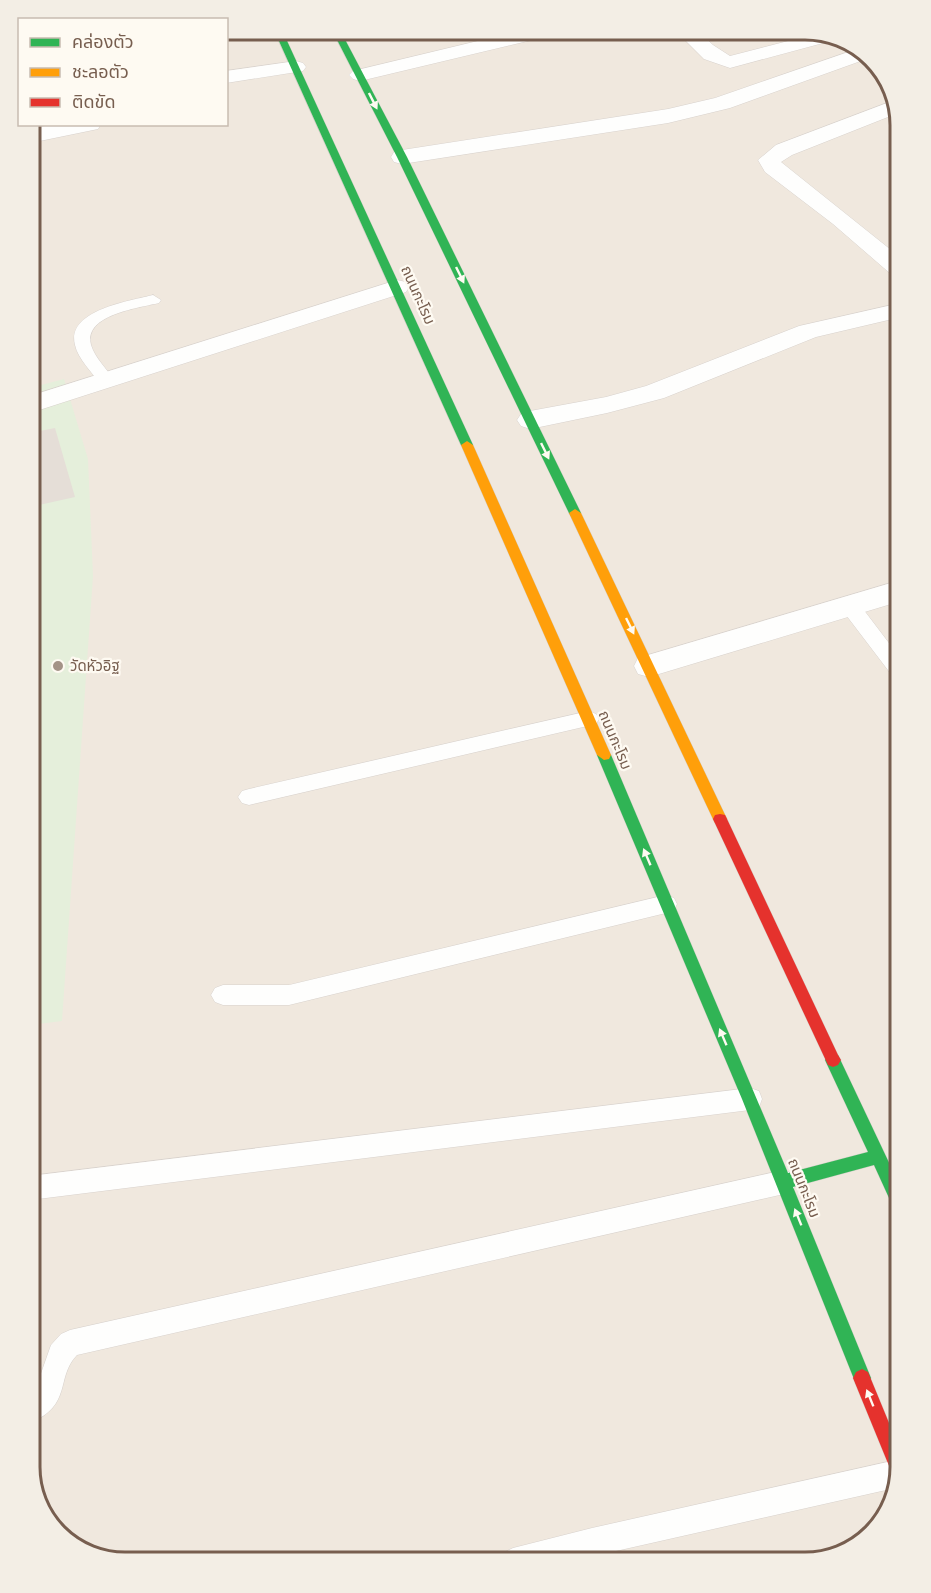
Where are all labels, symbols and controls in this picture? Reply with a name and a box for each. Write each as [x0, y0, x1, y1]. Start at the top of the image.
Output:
legend [18, 18, 228, 126]
text: คล่องตัว [72, 28, 134, 55]
text: ชะลอตัว [72, 58, 129, 85]
text: ติดขัด [72, 88, 115, 115]
one-way arrow [368, 92, 378, 109]
street label: ถนนกะโรม [395, 262, 442, 328]
one-way arrow [455, 267, 464, 284]
one-way arrow [540, 442, 549, 459]
one-way arrow [625, 618, 634, 635]
place label: วัดหัวอิฐ [70, 654, 120, 677]
marker: วัดหัวอิฐ [51, 659, 65, 673]
street label: ถนนกะโรม [593, 707, 638, 773]
one-way arrow [642, 848, 652, 866]
one-way arrow [718, 1028, 727, 1046]
street label: ถนนกะโรม [782, 1155, 827, 1221]
one-way arrow [793, 1208, 802, 1226]
one-way arrow [865, 1389, 874, 1407]

